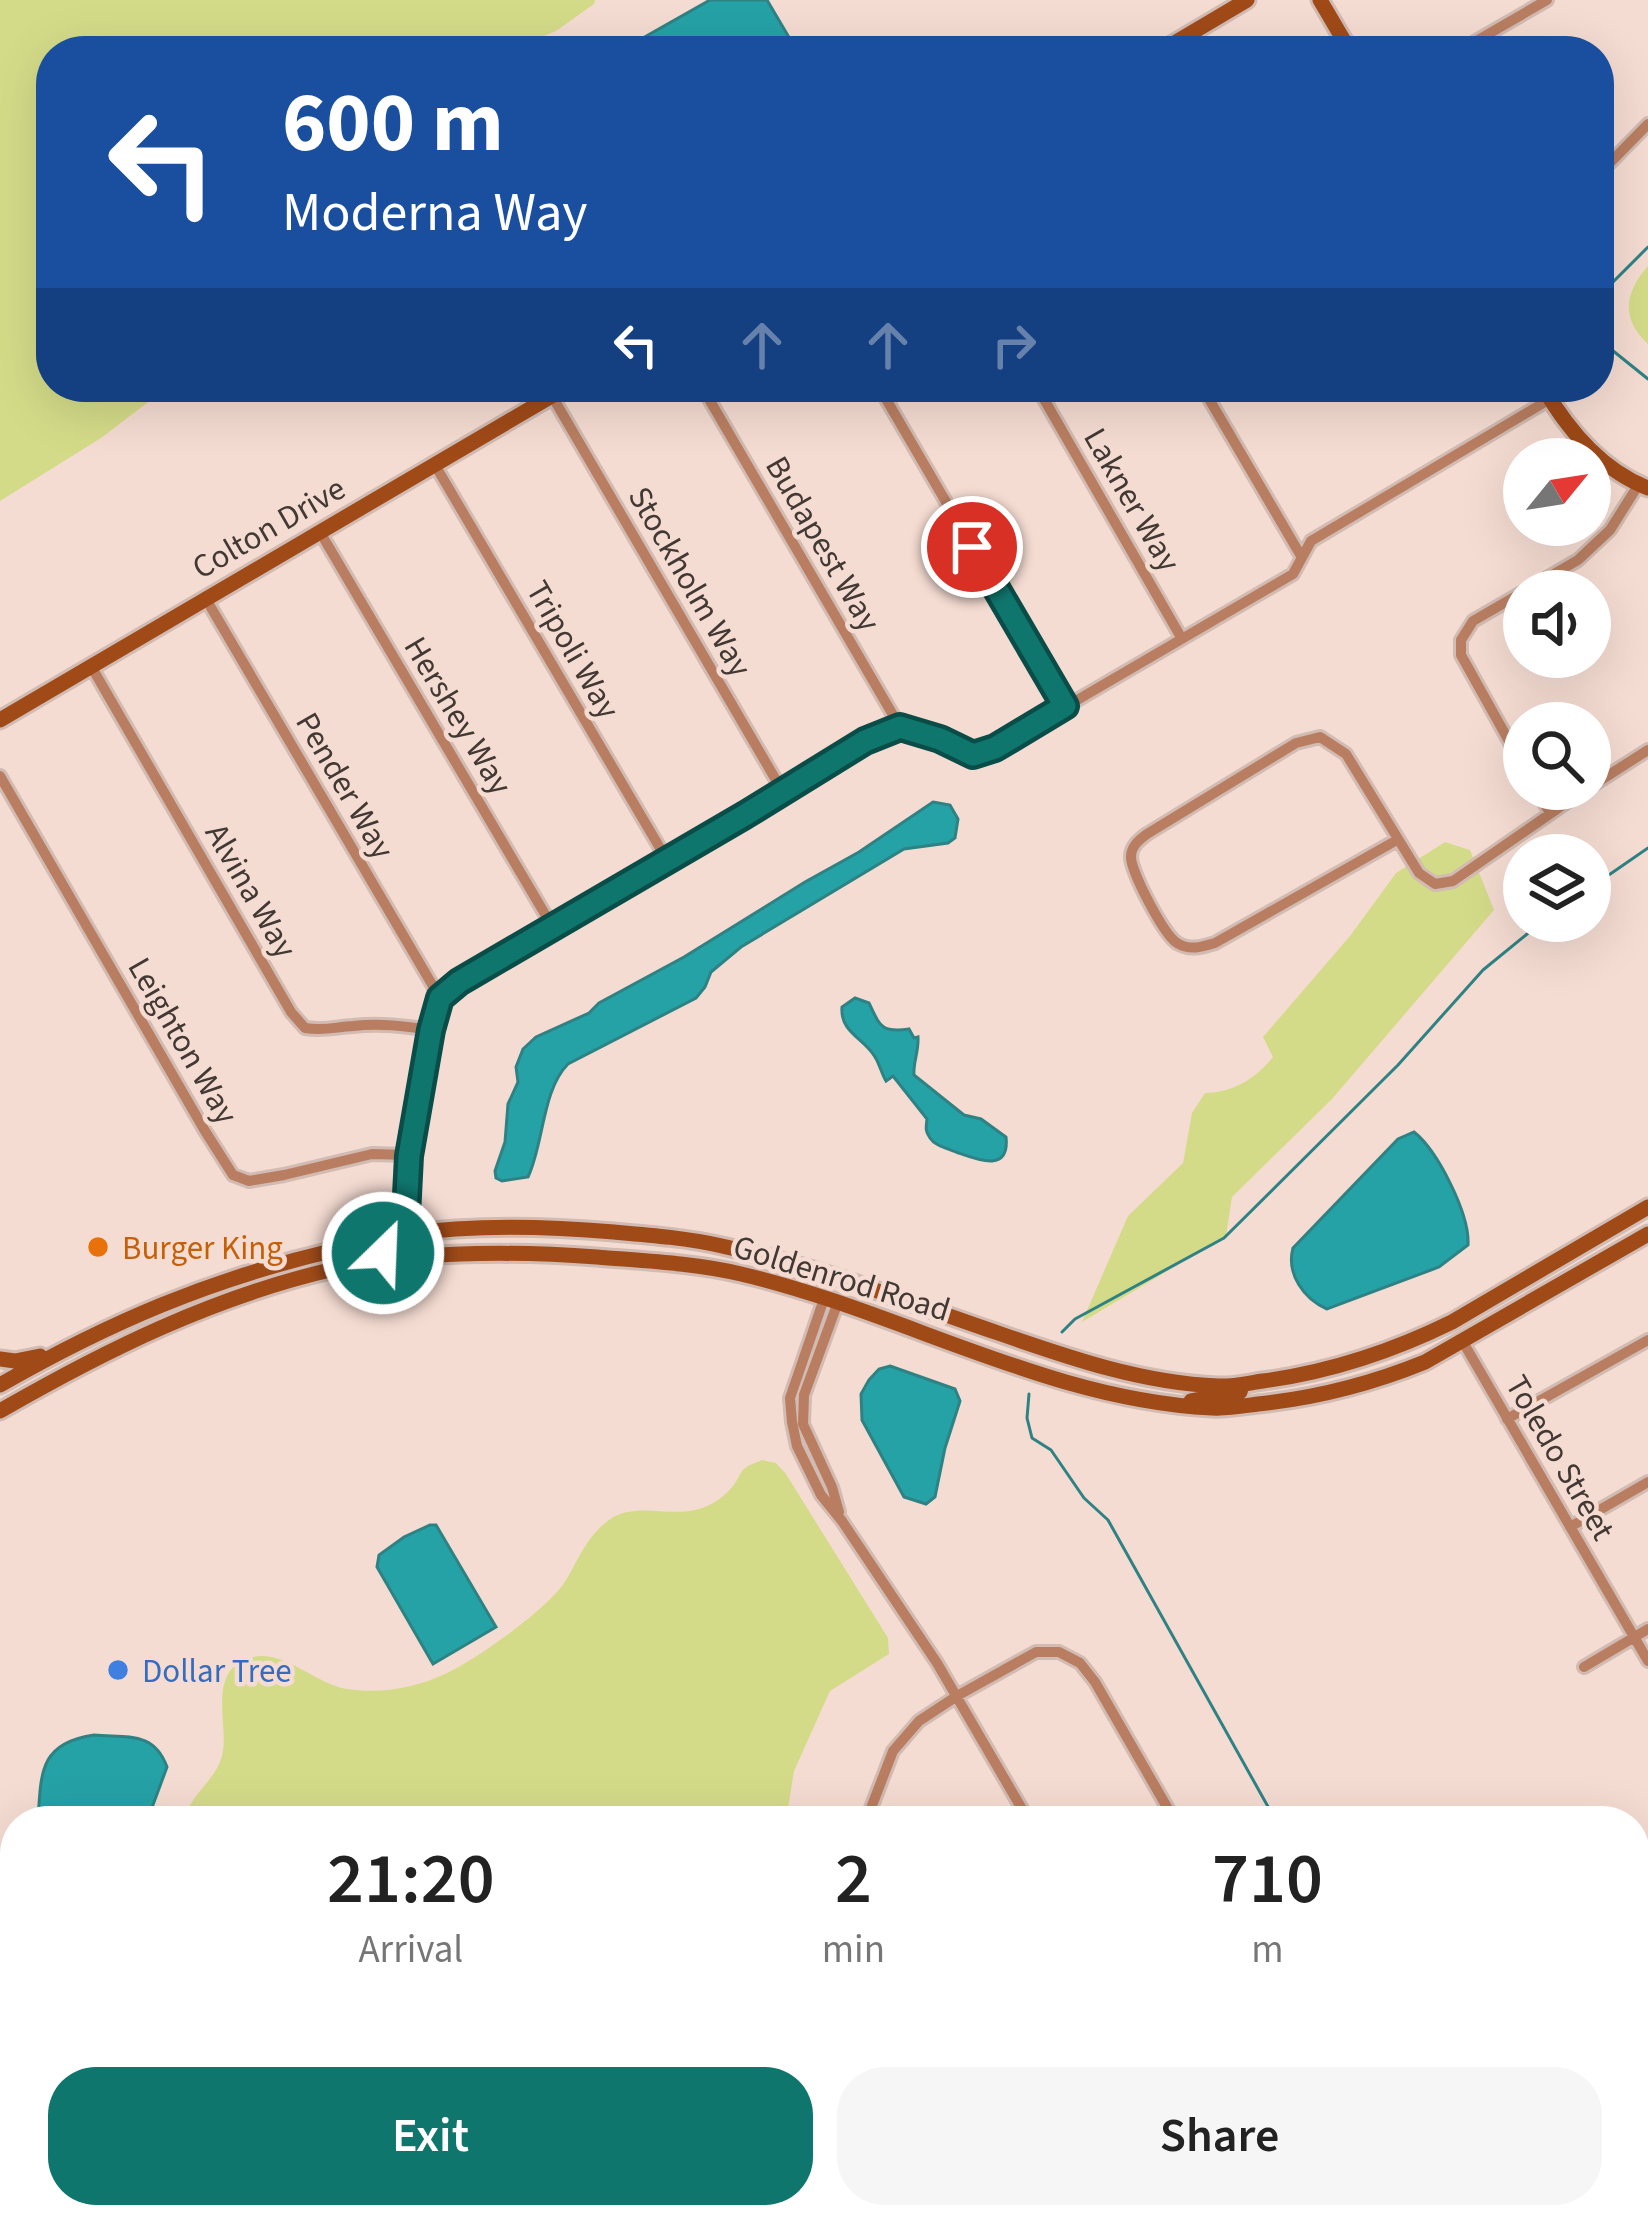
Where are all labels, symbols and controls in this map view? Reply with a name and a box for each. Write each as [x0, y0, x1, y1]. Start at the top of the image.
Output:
text: 600 m [282, 64, 504, 184]
icon: left [84, 84, 240, 240]
text: Moderna Way [282, 175, 588, 252]
icon: left [603, 312, 669, 378]
icon: ahead [729, 312, 795, 378]
icon: ahead [855, 312, 921, 378]
icon: right [981, 312, 1047, 378]
street label: Lakner Way [1072, 419, 1192, 581]
north arrow [1503, 438, 1611, 546]
map controls [1503, 438, 1611, 942]
street label: Budapest Way [754, 447, 892, 641]
street label: Colton Drive [183, 465, 354, 591]
street label: Stockholm Way [616, 478, 763, 686]
pin [921, 496, 1023, 598]
icon: arrive [939, 514, 1005, 580]
button: sound [1503, 570, 1611, 678]
street label: Tripoli Way [514, 572, 631, 728]
street label: Hershey Way [392, 628, 524, 804]
button: search [1503, 702, 1611, 810]
street label: Pender Way [284, 704, 406, 868]
street label: Alvina Way [193, 815, 308, 967]
button: layers [1503, 834, 1611, 942]
street label: Leighton Way [116, 949, 250, 1133]
position arrow [320, 1190, 446, 1316]
street label: Goldenrod Road [728, 1223, 956, 1334]
place label: Burger King [122, 1225, 283, 1272]
marker: Burger King [85, 1234, 111, 1260]
street label: Toledo Street [1493, 1366, 1626, 1549]
place label: Dollar Tree [142, 1648, 292, 1695]
marker: Dollar Tree [105, 1657, 131, 1683]
text: 21:20 [327, 1828, 495, 1931]
text: 2 [835, 1828, 872, 1931]
text: 710 [1212, 1828, 1323, 1931]
text: Arrival [358, 1922, 463, 1978]
text: min [822, 1922, 885, 1978]
text: m [1251, 1922, 1284, 1978]
button: Exit [48, 2067, 813, 2205]
button: Share [837, 2067, 1602, 2205]

